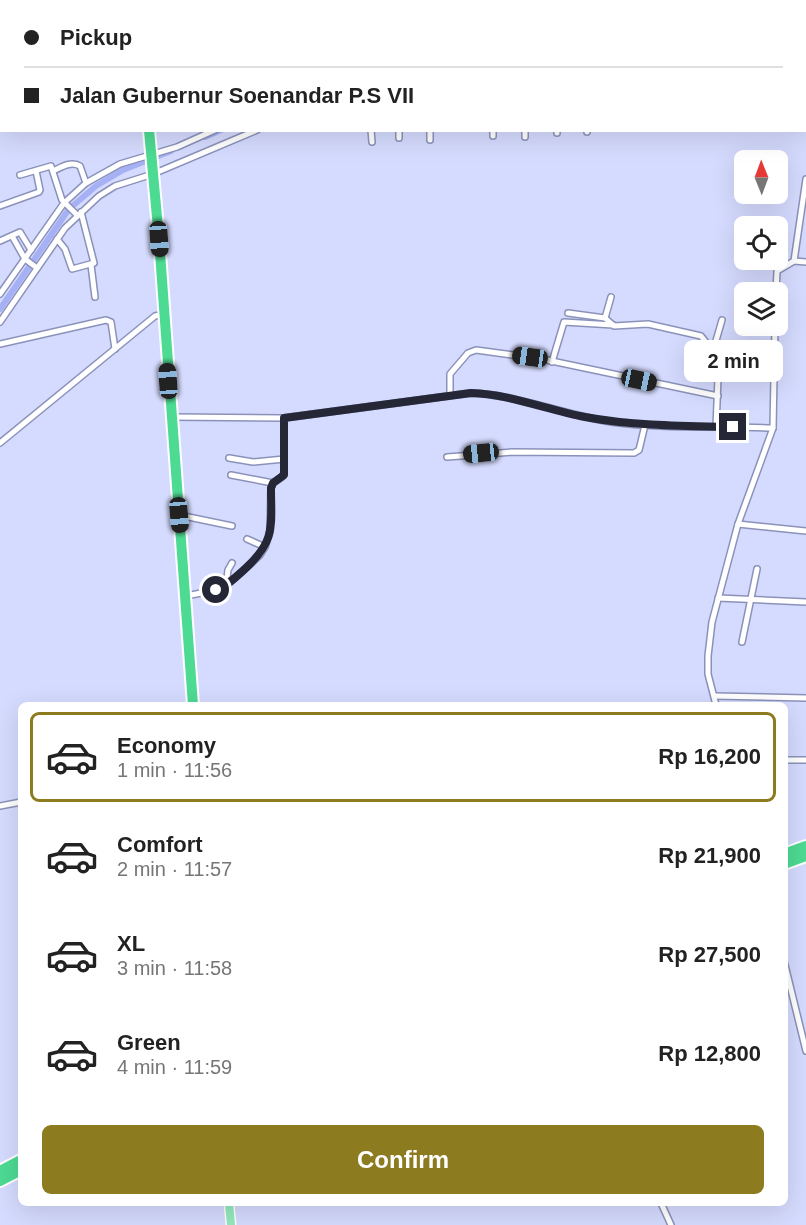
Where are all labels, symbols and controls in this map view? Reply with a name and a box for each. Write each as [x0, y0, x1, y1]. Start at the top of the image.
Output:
text: Pickup [60, 25, 132, 50]
text: Jalan Gubernur Soenandar P.S VII [60, 83, 414, 108]
north arrow [734, 150, 788, 204]
map controls [734, 150, 788, 336]
button: locate [734, 216, 788, 270]
car [149, 220, 169, 258]
button: layers [734, 282, 788, 336]
callout: 2 min [684, 340, 783, 382]
car [511, 346, 549, 368]
text: 2 min [707, 350, 760, 372]
car [158, 362, 178, 400]
car [620, 367, 658, 393]
route end [719, 413, 746, 440]
car [462, 442, 500, 464]
car [168, 496, 190, 534]
route start [202, 576, 229, 603]
icon: car [45, 730, 99, 784]
text: Economy [117, 733, 216, 758]
text: Rp 16,200 [658, 744, 761, 769]
text: 1 min · 11:56 [117, 759, 232, 781]
icon: car [45, 829, 99, 883]
text: Comfort [117, 832, 203, 857]
text: Rp 21,900 [658, 843, 761, 868]
text: 2 min · 11:57 [117, 858, 232, 880]
icon: car [45, 928, 99, 982]
text: XL [117, 931, 145, 956]
text: Rp 27,500 [658, 942, 761, 967]
text: 3 min · 11:58 [117, 957, 232, 979]
icon: car [45, 1027, 99, 1081]
text: Green [117, 1030, 181, 1055]
text: Rp 12,800 [658, 1041, 761, 1066]
text: 4 min · 11:59 [117, 1056, 232, 1078]
button: Confirm [42, 1125, 764, 1194]

